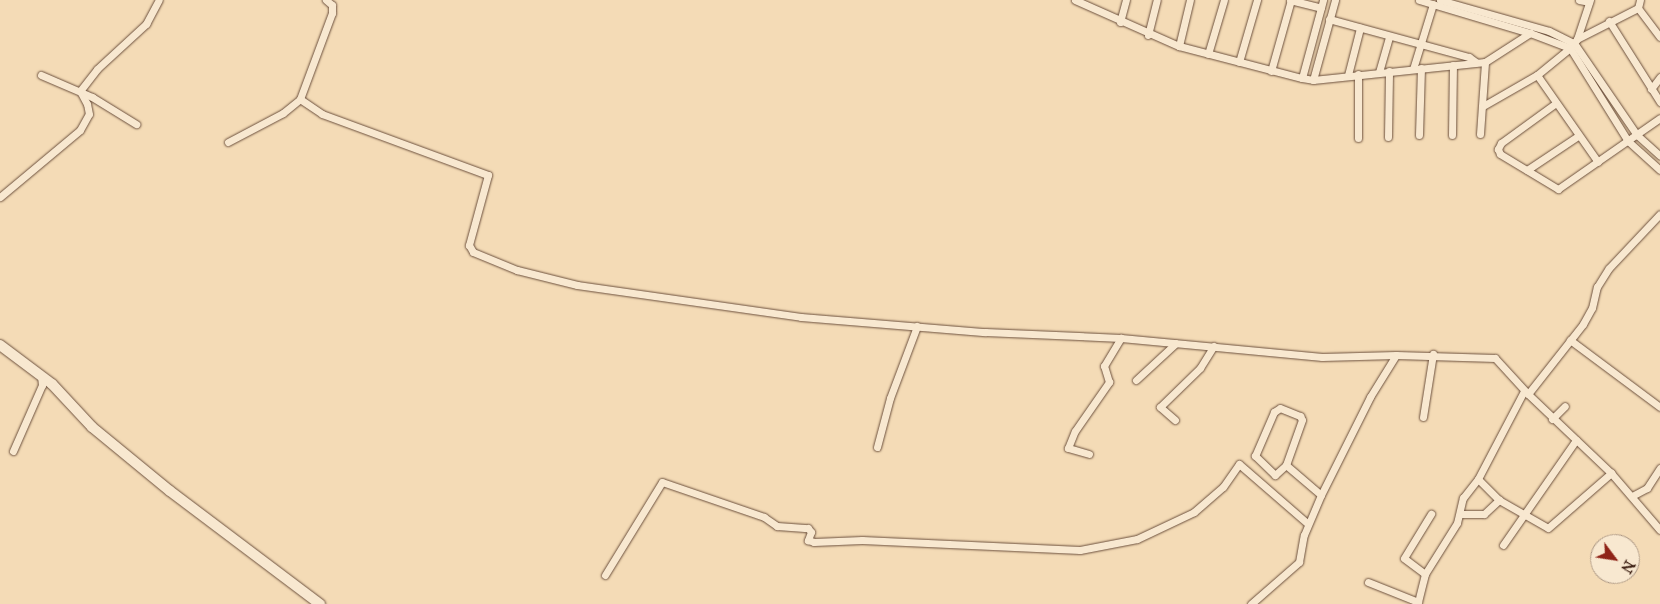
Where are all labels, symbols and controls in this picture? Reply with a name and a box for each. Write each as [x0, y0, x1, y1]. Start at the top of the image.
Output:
north arrow [1590, 534, 1640, 584]
text: N [1617, 557, 1638, 576]

